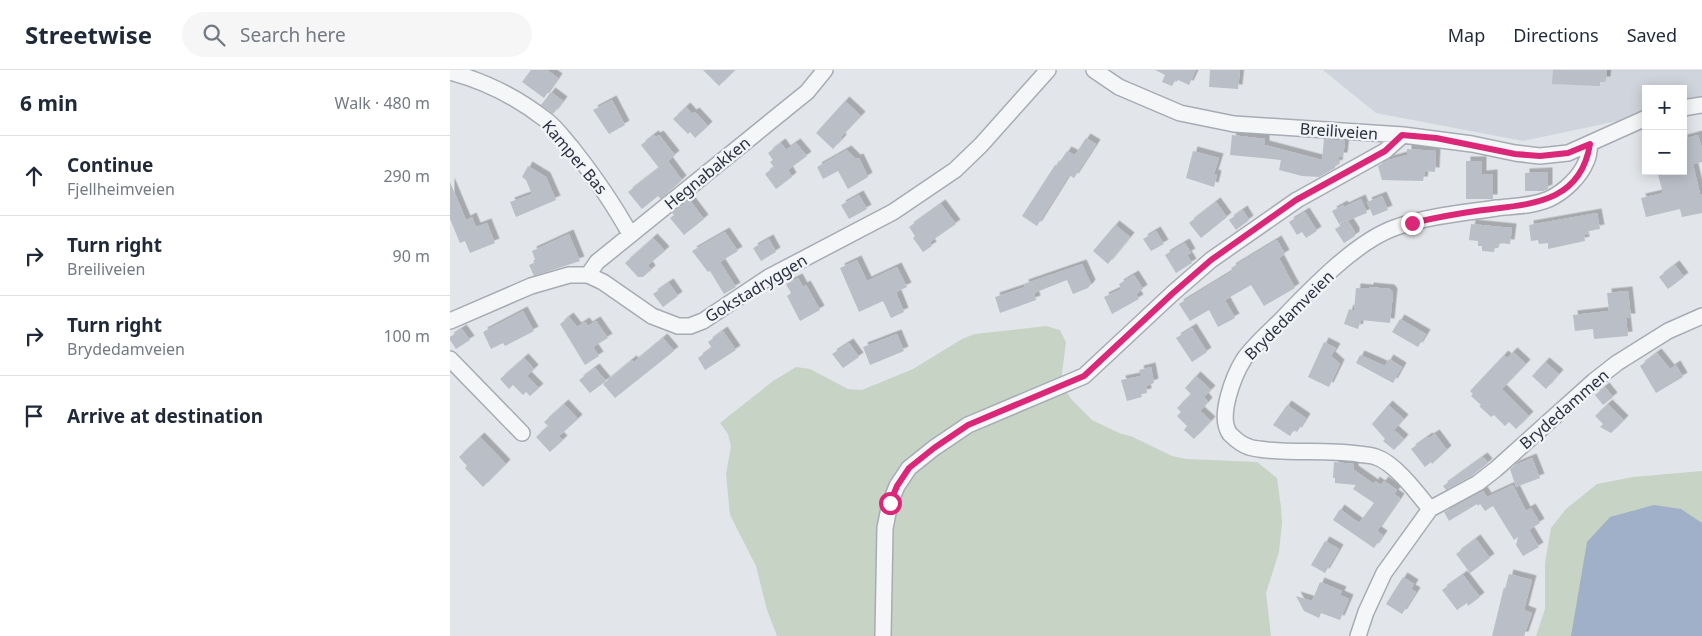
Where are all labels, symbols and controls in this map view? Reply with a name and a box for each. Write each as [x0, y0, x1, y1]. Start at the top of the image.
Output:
search box [182, 12, 532, 57]
text: Streetwise [25, 18, 152, 51]
icon: search [200, 21, 228, 49]
text: Search here [240, 22, 346, 48]
text: Map [1448, 23, 1485, 47]
text: Directions [1513, 23, 1599, 47]
text: Saved [1627, 23, 1677, 47]
map controls [1642, 85, 1687, 175]
button: + [1642, 85, 1687, 130]
text: 6 min [20, 89, 78, 117]
text: Walk · 480 m [335, 92, 430, 114]
street label: Kamper Bas [537, 115, 613, 199]
street label: Breiliveien [1299, 117, 1379, 145]
button: − [1642, 130, 1687, 175]
street label: Hegnabakken [660, 132, 754, 214]
text: Continue [67, 152, 153, 178]
icon: ahead [20, 162, 48, 190]
text: 290 m [383, 165, 430, 187]
text: Fjellheimveien [67, 178, 175, 200]
route end [1401, 212, 1424, 235]
text: Turn right [67, 232, 162, 258]
icon: right [20, 242, 48, 270]
text: 90 m [393, 245, 430, 267]
street label: Gokstadryggen [701, 249, 811, 327]
text: Breiliveien [67, 258, 145, 280]
street label: Brydedamveien [1239, 265, 1339, 365]
text: Turn right [67, 312, 162, 338]
icon: right [20, 322, 48, 350]
text: 100 m [383, 325, 430, 347]
text: Brydedamveien [67, 338, 185, 360]
street label: Brydedammen [1515, 364, 1613, 454]
icon: arrive [20, 402, 48, 430]
text: Arrive at destination [67, 403, 263, 429]
route start [879, 492, 902, 515]

